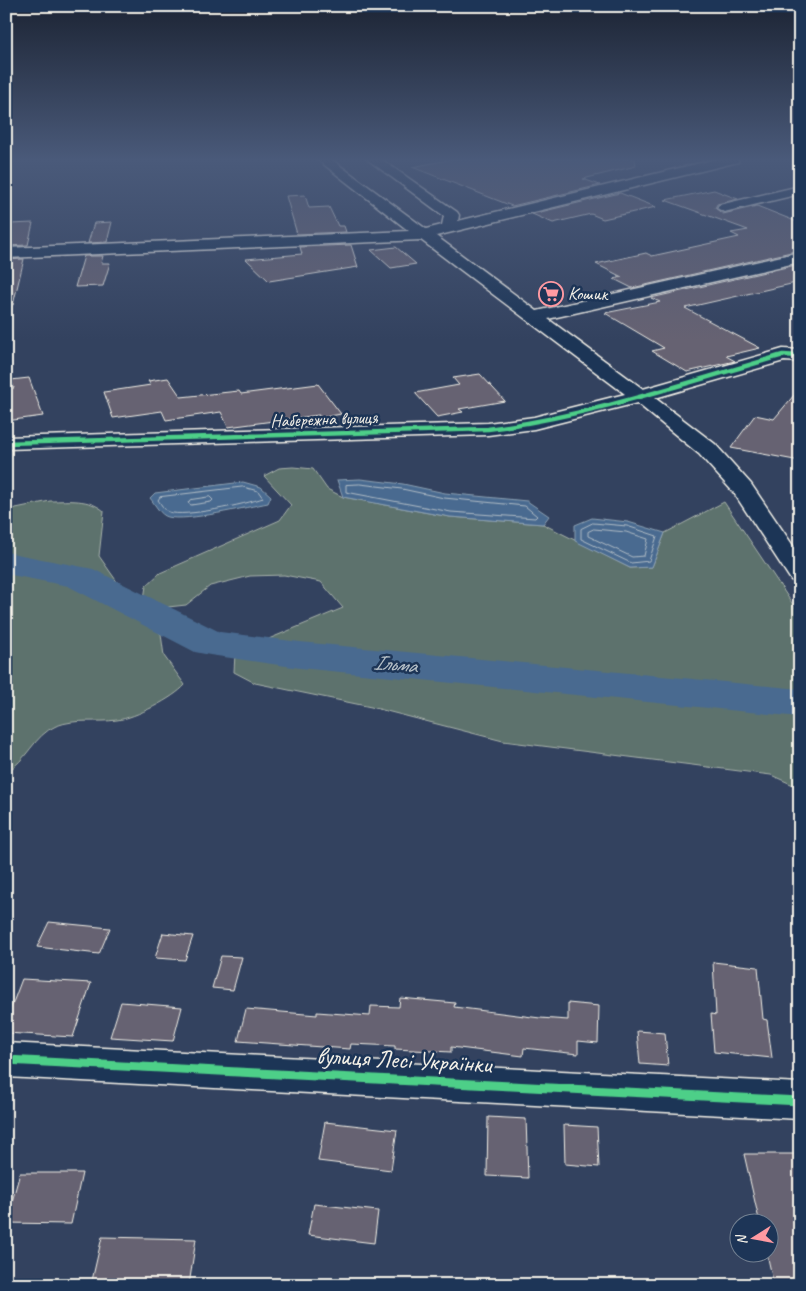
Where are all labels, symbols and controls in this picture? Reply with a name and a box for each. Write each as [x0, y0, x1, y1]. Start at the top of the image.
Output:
supermarket icon: Кошик [538, 281, 564, 307]
place label: Кошик [568, 283, 609, 305]
street label: Набережна вулиця [270, 406, 379, 432]
water label: Ільма [372, 648, 420, 680]
street label: вулиця Лесі Українки [316, 1039, 494, 1081]
north arrow [728, 1214, 778, 1264]
text: N [732, 1232, 751, 1246]

